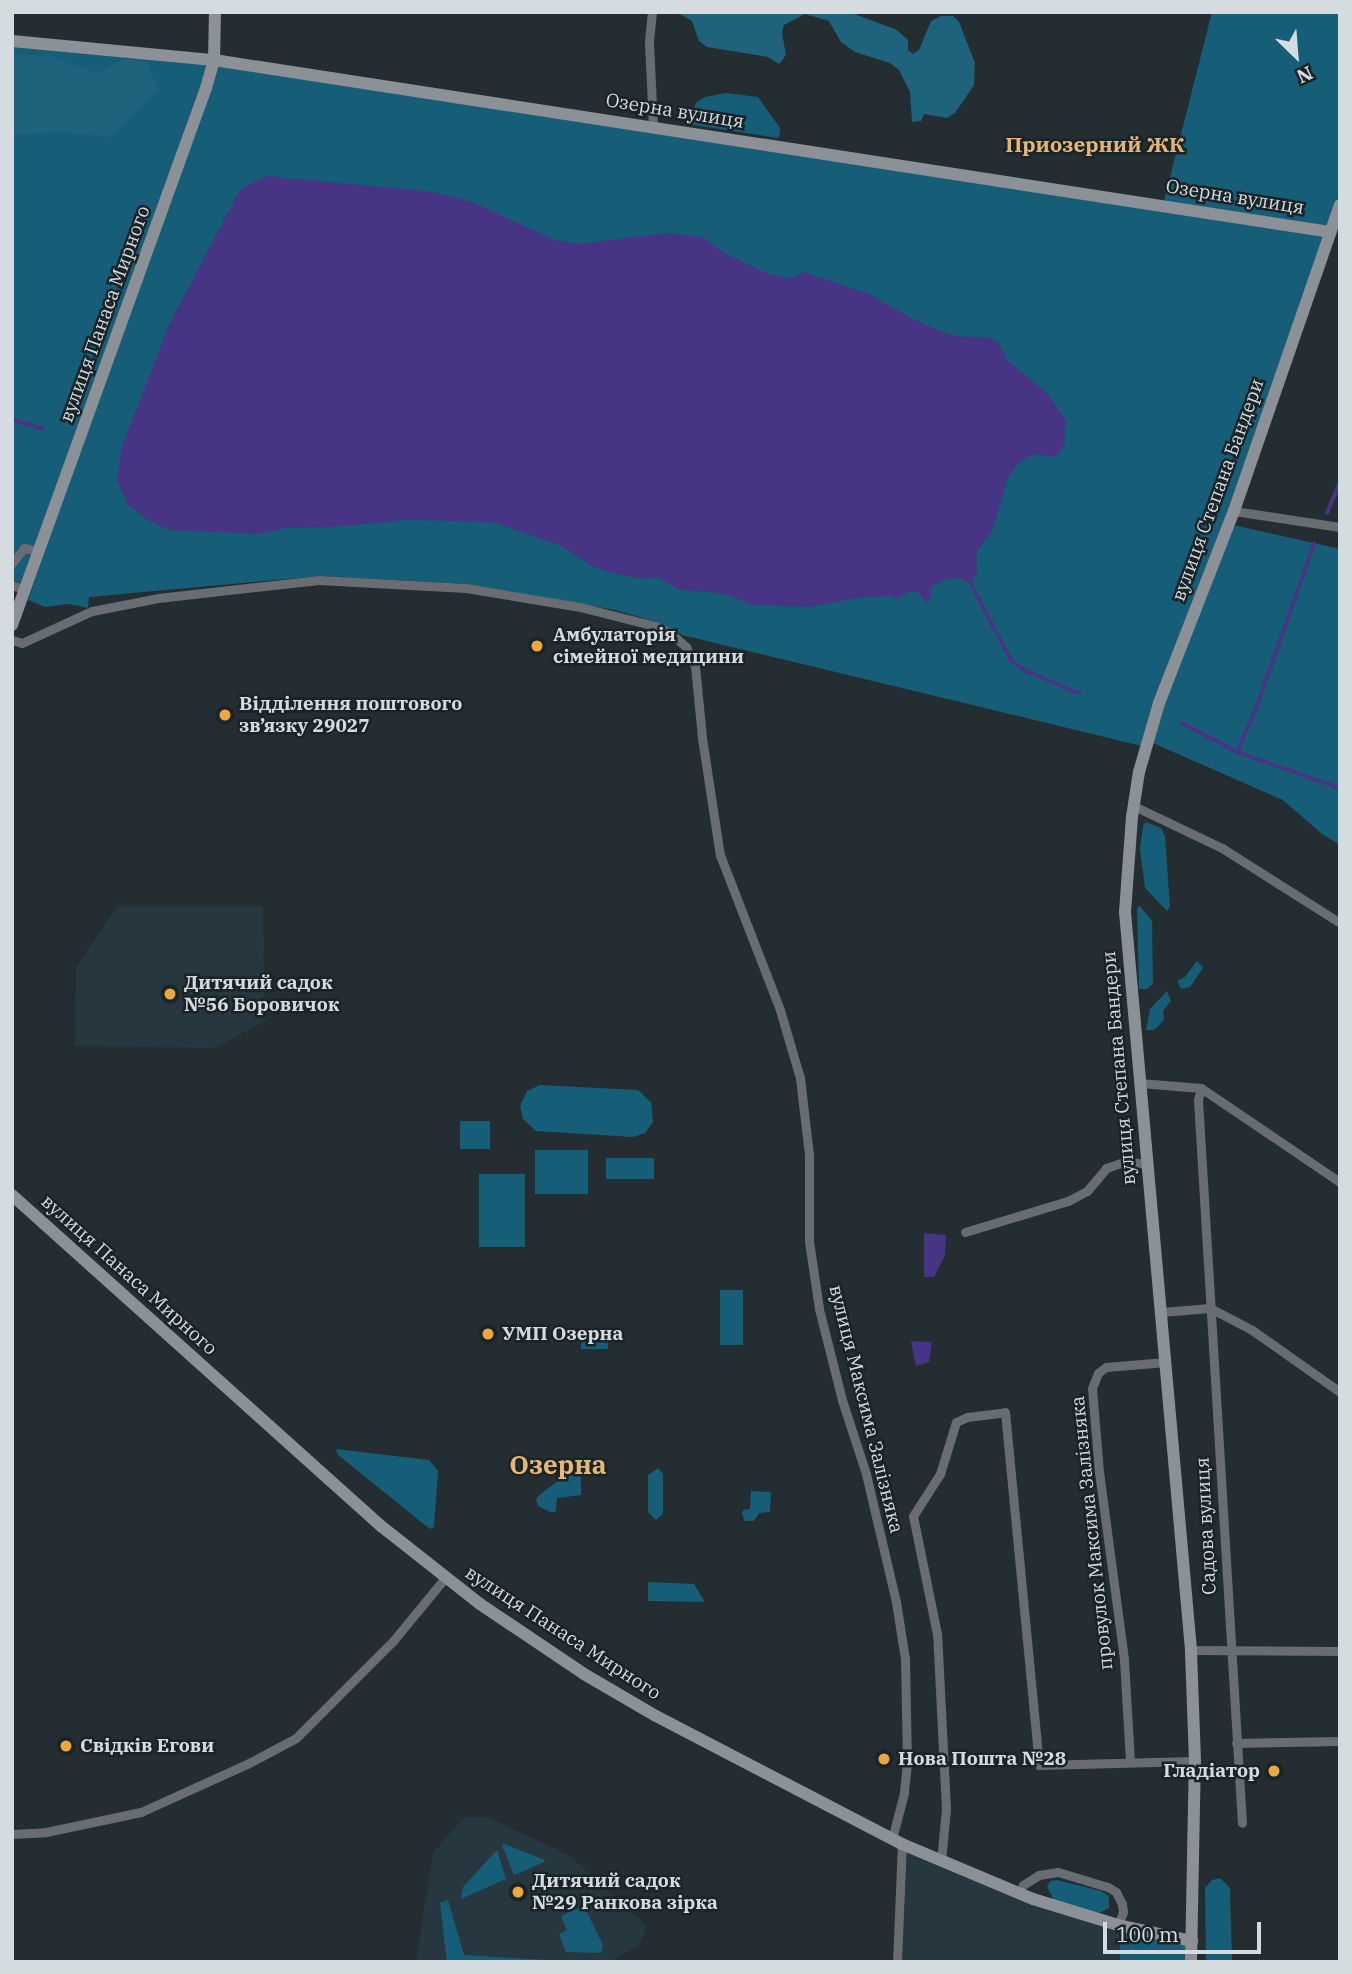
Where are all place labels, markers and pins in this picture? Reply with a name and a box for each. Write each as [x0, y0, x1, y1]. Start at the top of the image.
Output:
place label: Амбулаторія сімейної медицини [553, 624, 744, 668]
marker: Амбулаторія сімейної медицини [527, 636, 547, 656]
place label: Відділення поштового зв’язку 29027 [239, 693, 462, 737]
marker: Відділення поштового зв’язку 29027 [217, 707, 233, 723]
place label: Дитячий садок №56 Боровичок [184, 972, 339, 1016]
marker: Дитячий садок №56 Боровичок [162, 986, 178, 1002]
place label: УМП Озерна [502, 1323, 623, 1345]
marker: УМП Озерна [480, 1326, 496, 1342]
place label: Свідків Егови [80, 1735, 214, 1757]
marker: Свідків Егови [58, 1738, 74, 1754]
place label: Нова Пошта №28 [898, 1748, 1066, 1770]
marker: Нова Пошта №28 [876, 1751, 892, 1767]
place label: Гладіатор [1163, 1760, 1260, 1782]
marker: Гладіатор [1266, 1763, 1282, 1779]
place label: Дитячий садок №29 Ранкова зірка [532, 1870, 718, 1914]
marker: Дитячий садок №29 Ранкова зірка [510, 1884, 526, 1900]

